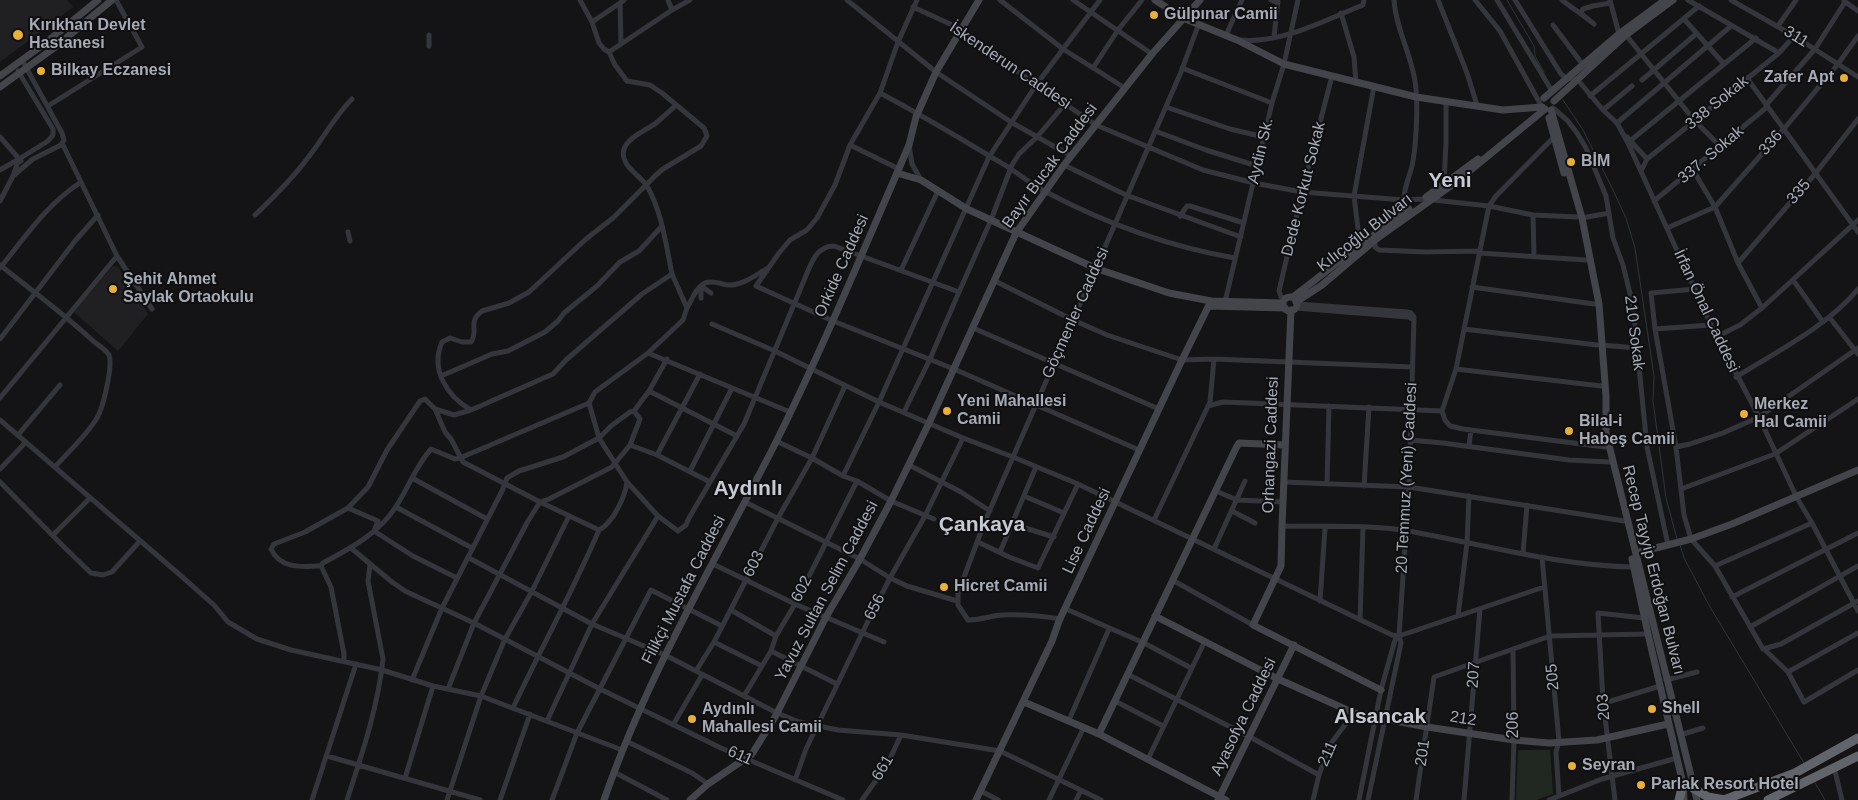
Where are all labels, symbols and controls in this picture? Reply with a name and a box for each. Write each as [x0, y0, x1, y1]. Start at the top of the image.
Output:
place label: Gülpınar Camii [1164, 5, 1278, 25]
marker: Gülpınar Camii [1148, 9, 1160, 21]
place label: Kırıkhan Devlet Hastanesi [29, 16, 145, 54]
street label: İskenderun Caddesi [946, 18, 1074, 114]
street label: 311 [1780, 22, 1812, 52]
marker: Kırıkhan Devlet Hastanesi [11, 28, 25, 42]
place label: Bilkay Eczanesi [51, 61, 171, 81]
marker: Bilkay Eczanesi [35, 65, 47, 77]
place label: Zafer Apt [1764, 68, 1834, 88]
street label: 338 Sokak [1682, 72, 1752, 134]
marker: Zafer Apt [1838, 72, 1850, 84]
street label: Bayır Bucak Caddesi [998, 100, 1102, 232]
street label: Aydin Sk. [1244, 116, 1278, 186]
street label: Dede Korkut Sokak [1278, 120, 1330, 258]
street label: 337. Sokak [1674, 122, 1748, 188]
street label: 336 [1755, 127, 1787, 159]
place label: BİM [1581, 152, 1610, 172]
marker: BİM [1565, 156, 1577, 168]
district label: Yeni [1428, 168, 1472, 194]
street label: 335 [1783, 176, 1815, 208]
street label: Kılıçoğlu Bulvarı [1314, 190, 1416, 276]
street label: Orkide Caddesi [811, 212, 873, 320]
street label: Göçmenler Caddesi [1038, 245, 1114, 381]
street label: İrfan Önal Caddesi [1669, 246, 1743, 376]
place label: Şehit Ahmet Saylak Ortaokulu [123, 270, 254, 308]
marker: Şehit Ahmet Saylak Ortaokulu [107, 283, 119, 295]
street label: 210 Sokak [1620, 294, 1648, 372]
street label: Orhangazi Caddesi [1259, 376, 1283, 514]
street label: 20 Temmuz (Yeni) Caddesi [1392, 382, 1422, 574]
place label: Yeni Mahallesi Camii [957, 392, 1066, 430]
place label: Merkez Hal Camii [1754, 395, 1827, 433]
marker: Yeni Mahallesi Camii [941, 405, 953, 417]
marker: Merkez Hal Camii [1738, 408, 1750, 420]
place label: Bilal-i Habeş Camii [1579, 412, 1675, 450]
marker: Bilal-i Habeş Camii [1563, 425, 1575, 437]
street label: Recep Tayyip Erdoğan Bulvarı [1618, 463, 1688, 677]
district label: Aydınlı [713, 476, 783, 502]
street label: Lise Caddesi [1059, 485, 1115, 577]
street label: Yavuz Sultan Selim Caddesi [771, 498, 883, 684]
street label: Filikçi Mustafa Caddesi [638, 512, 730, 668]
district label: Çankaya [939, 512, 1025, 538]
street label: 603 [739, 548, 769, 580]
street label: 602 [787, 573, 817, 605]
place label: Hicret Camii [954, 577, 1047, 597]
marker: Hicret Camii [938, 581, 950, 593]
street label: 656 [861, 591, 889, 623]
street label: Ayasofya Caddesi [1207, 655, 1281, 779]
street label: 207 [1463, 661, 1485, 689]
street label: 205 [1542, 663, 1564, 691]
street label: 203 [1593, 693, 1615, 721]
place label: Shell [1662, 699, 1700, 719]
place label: Aydınlı Mahallesi Camii [702, 700, 822, 738]
marker: Shell [1646, 703, 1658, 715]
district label: Alsancak [1334, 704, 1426, 730]
street label: 212 [1448, 707, 1478, 731]
street label: 206 [1504, 712, 1524, 738]
marker: Aydınlı Mahallesi Camii [686, 713, 698, 725]
street label: 211 [1314, 738, 1342, 770]
street label: 201 [1412, 738, 1434, 768]
street label: 611 [724, 742, 756, 770]
street label: 661 [868, 752, 898, 784]
place label: Seyran [1582, 756, 1635, 776]
marker: Seyran [1566, 760, 1578, 772]
place label: Parlak Resort Hotel [1651, 775, 1799, 795]
marker: Parlak Resort Hotel [1635, 779, 1647, 791]

